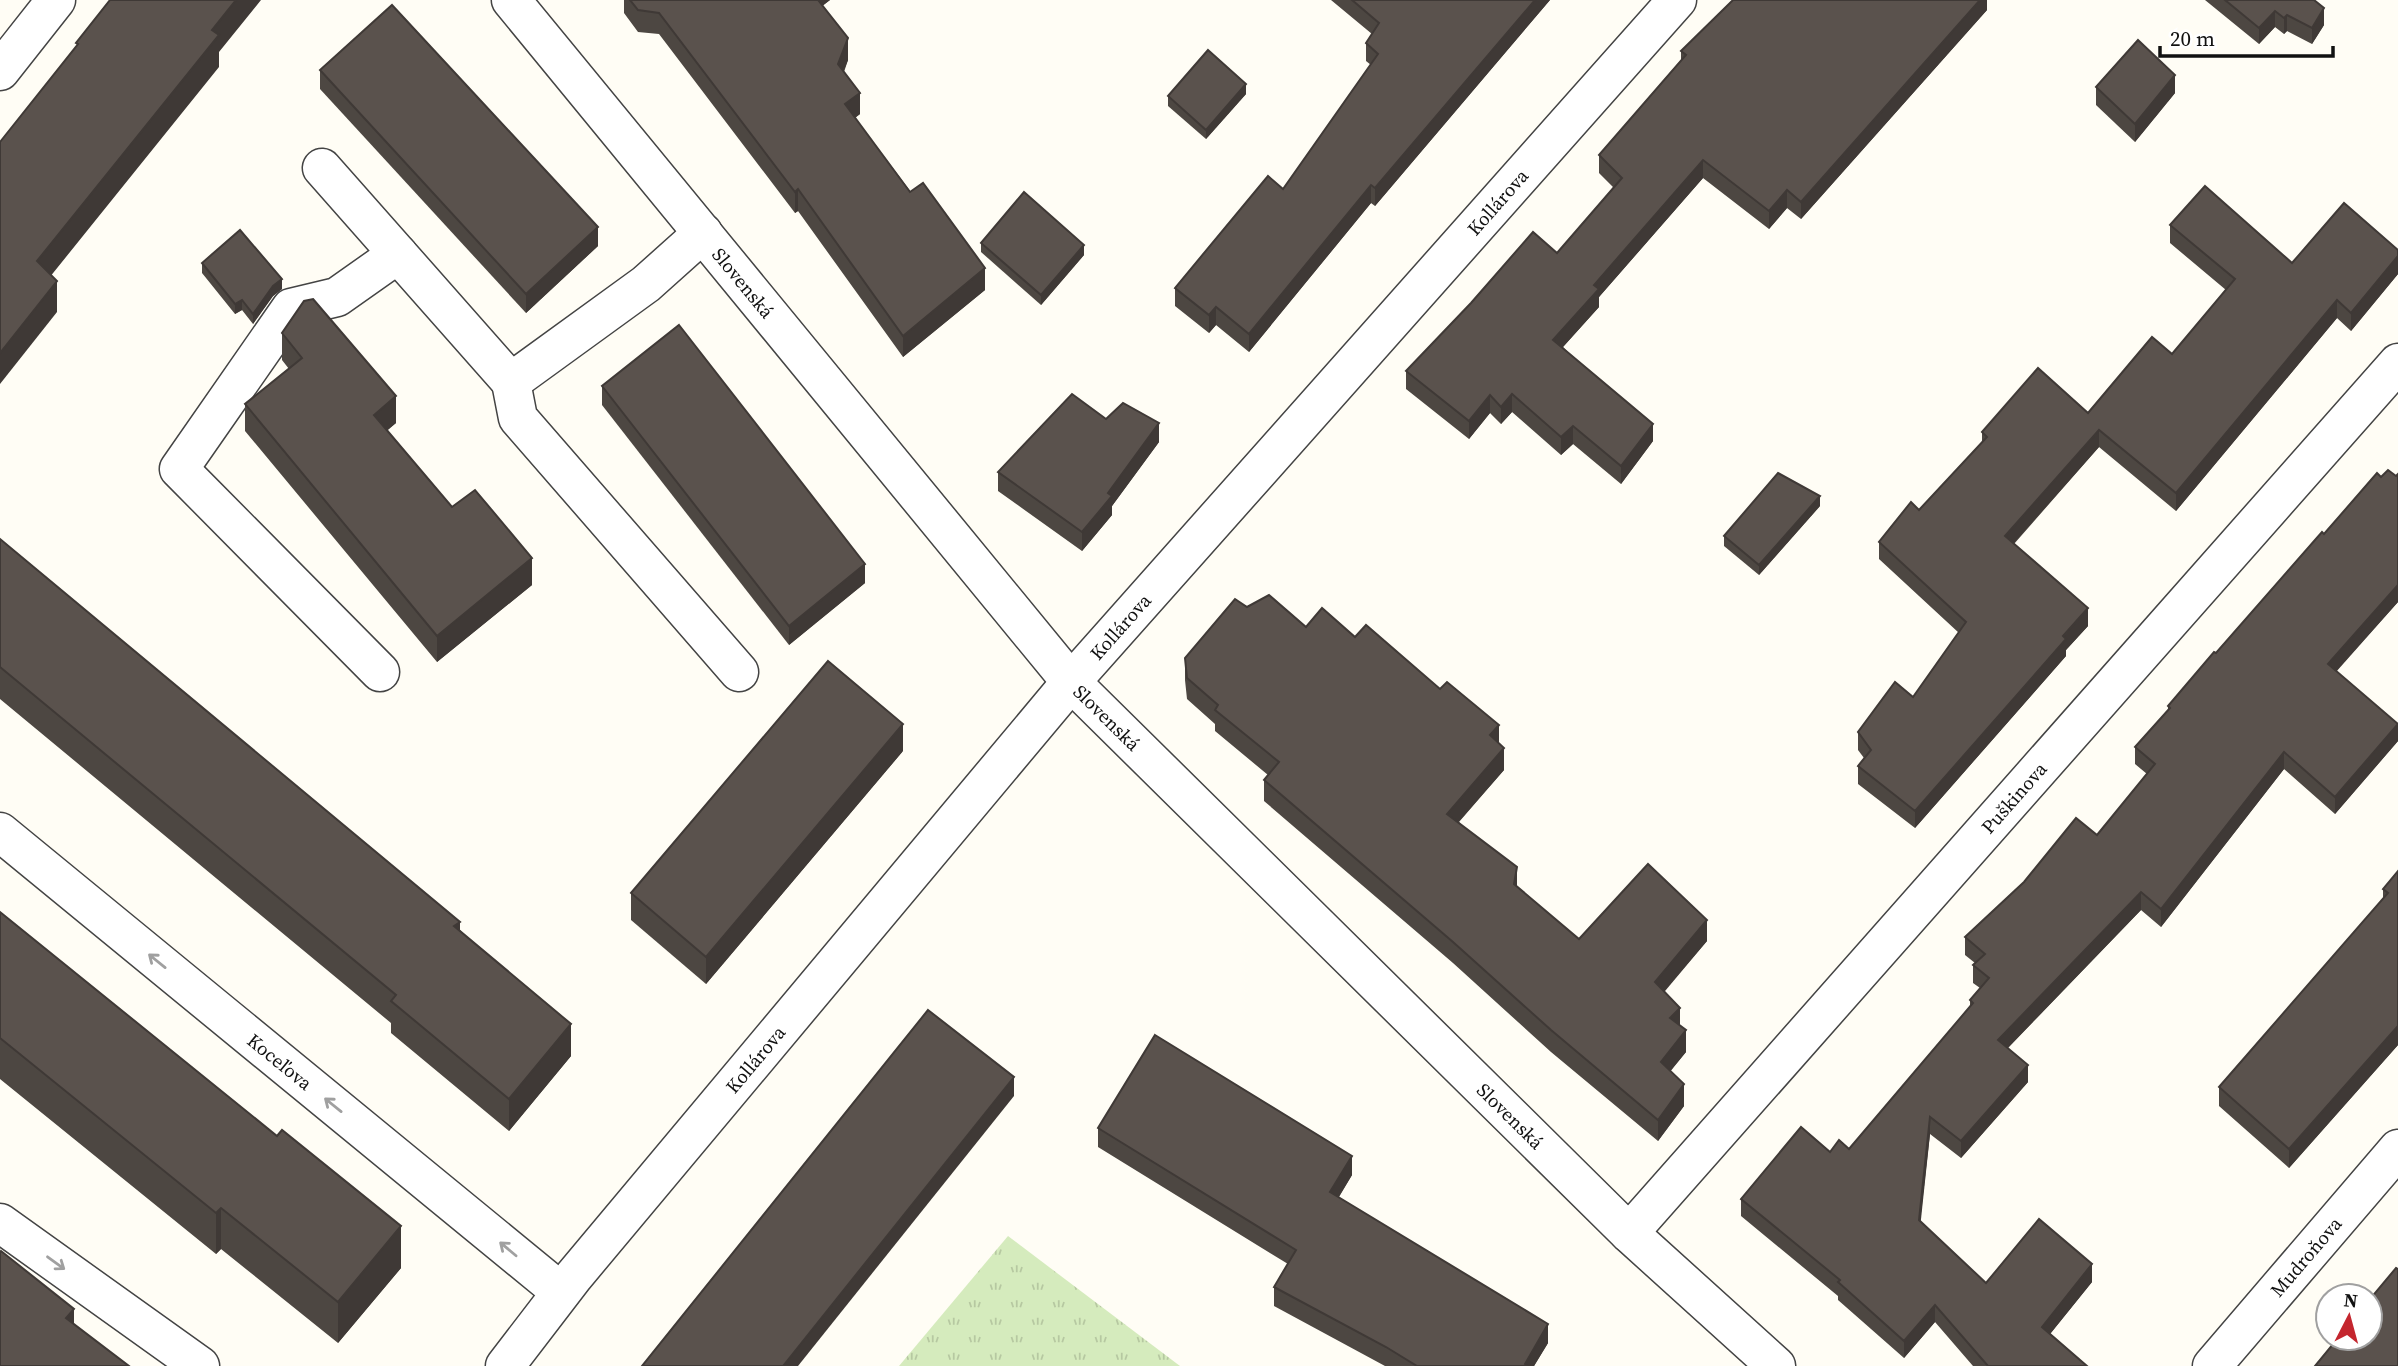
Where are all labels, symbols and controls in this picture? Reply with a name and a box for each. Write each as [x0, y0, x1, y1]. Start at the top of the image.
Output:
scale bar [2160, 14, 2333, 58]
text: 20 m [2170, 24, 2215, 53]
street label: Kollárova [1461, 163, 1534, 241]
street label: Slovenská [706, 242, 780, 324]
street label: Kollárova [1084, 588, 1157, 665]
street label: Slovenská [1068, 679, 1146, 757]
street label: Puškinova [1975, 756, 2053, 839]
one-way arrow [148, 953, 166, 968]
street label: Kollárova [720, 1020, 791, 1098]
street label: Koceľova [242, 1027, 318, 1096]
street label: Slovenská [1471, 1077, 1550, 1155]
one-way arrow [324, 1097, 342, 1112]
street label: Mudroňova [2264, 1211, 2348, 1302]
one-way arrow [500, 1241, 518, 1257]
one-way arrow [46, 1255, 65, 1270]
north arrow [2314, 1282, 2384, 1352]
text: N [2343, 1286, 2359, 1314]

